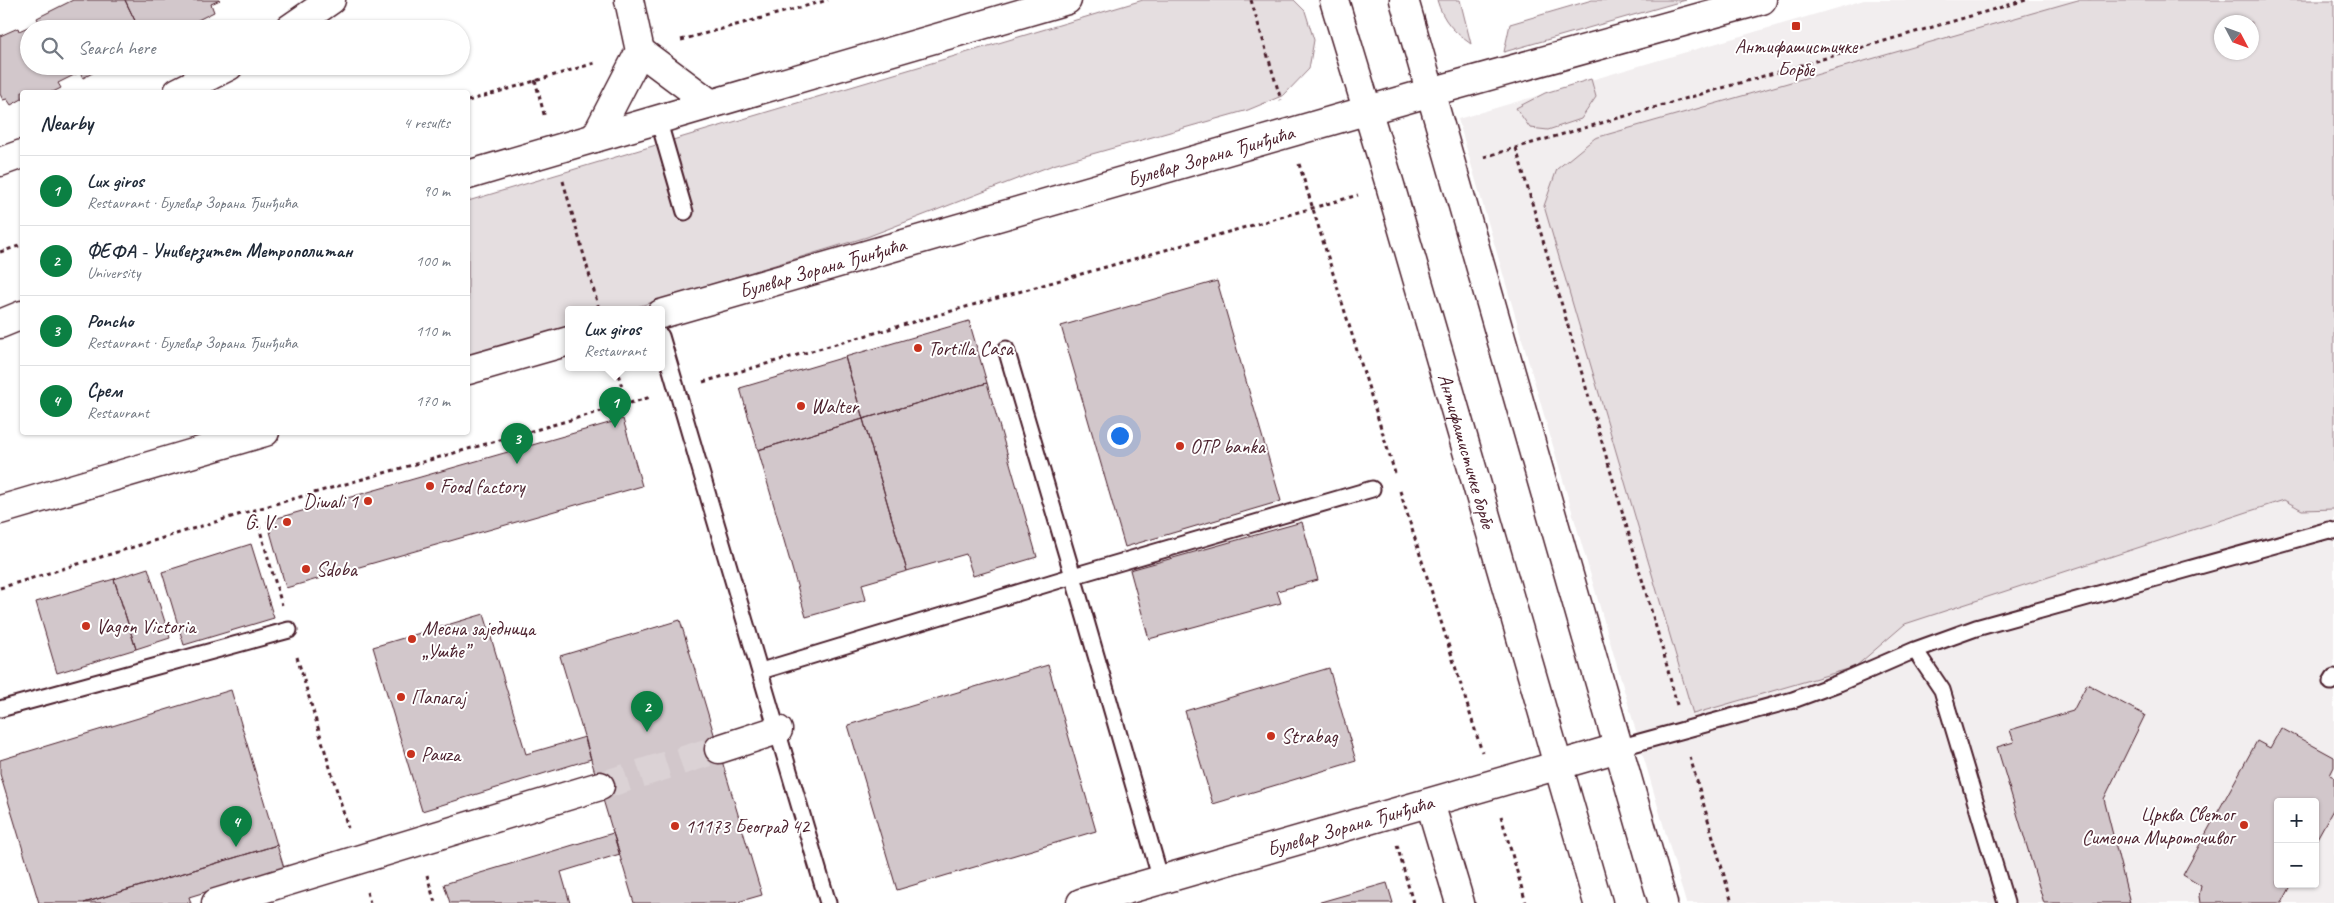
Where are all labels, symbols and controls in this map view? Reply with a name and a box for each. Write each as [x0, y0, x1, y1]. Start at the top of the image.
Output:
north arrow [2214, 15, 2259, 60]
search box [20, 20, 470, 75]
marker: Антифашистичке Борбе [1790, 20, 1802, 32]
icon: search [38, 34, 66, 62]
place label: Антифашистичке Борбе [1735, 34, 1859, 82]
text: Search here [78, 36, 155, 60]
text: Nearby [40, 110, 93, 136]
text: 4 results [403, 113, 450, 133]
street label: Булевар Зорана Ђинђића [1124, 120, 1298, 192]
text: Lux giros [87, 169, 144, 193]
text: 1 [52, 181, 60, 201]
text: 90 m [423, 181, 450, 201]
text: Restaurant · Булевар Зорана Ђинђића [87, 193, 298, 213]
street label: Булевар Зорана Ђинђића [736, 232, 910, 304]
text: ФЕФА - Универзитет Метрополитан [87, 239, 353, 263]
text: 2 [52, 251, 60, 271]
text: 100 m [416, 251, 450, 271]
text: University [87, 263, 140, 283]
popup [565, 306, 665, 371]
text: Poncho [87, 309, 133, 333]
text: Lux giros [584, 317, 641, 341]
text: 3 [52, 321, 60, 341]
text: 110 m [416, 321, 450, 341]
text: Restaurant · Булевар Зорана Ђинђића [87, 333, 298, 353]
place label: Tortilla Casa [928, 336, 1015, 361]
text: Restaurant [584, 341, 646, 361]
marker: Tortilla Casa [912, 342, 924, 354]
street label: Антифашистичке борбе [1432, 371, 1501, 533]
text: Срем [87, 379, 122, 403]
pin: 1 [599, 387, 631, 428]
text: 4 [52, 391, 60, 411]
text: 170 m [416, 391, 450, 411]
place label: Walter [811, 394, 860, 419]
marker: Walter [795, 400, 807, 412]
text: Restaurant [87, 403, 149, 423]
pin: 3 [501, 423, 533, 464]
your location [1107, 423, 1133, 449]
place label: OTP banka [1190, 434, 1267, 459]
marker: OTP banka [1174, 440, 1186, 452]
place label: Food factory [440, 474, 527, 499]
marker: Food factory [424, 480, 436, 492]
place label: Diwali 1 [303, 489, 359, 514]
marker: Diwali 1 [362, 495, 374, 507]
place label: G. V. [245, 510, 277, 535]
marker: G. V. [281, 516, 293, 528]
place label: Sdoba [316, 557, 359, 582]
marker: Sdoba [300, 563, 312, 575]
place label: Vagon Victoria [96, 614, 197, 639]
place label: Месна заједница „Ушће” [422, 616, 537, 664]
marker: Vagon Victoria [80, 620, 92, 632]
marker: Месна заједница „Ушће” [406, 633, 418, 645]
place label: Папагај [411, 685, 467, 710]
marker: Папагај [395, 691, 407, 703]
pin: 2 [631, 691, 663, 732]
place label: Strabag [1281, 724, 1338, 749]
marker: Strabag [1265, 730, 1277, 742]
place label: Pauza [421, 742, 462, 767]
marker: Pauza [405, 748, 417, 760]
street label: Булевар Зорана Ђинђића [1264, 790, 1438, 862]
map controls [2274, 798, 2319, 888]
button: + [2274, 798, 2319, 843]
place label: Црква Светог Симеона Мироточивог [2082, 802, 2237, 850]
pin: 4 [220, 806, 252, 847]
place label: 11173 Београд 42 [685, 814, 811, 839]
marker: Црква Светог Симеона Мироточивог [2238, 819, 2250, 831]
marker: 11173 Београд 42 [669, 820, 681, 832]
button: − [2274, 843, 2319, 888]

